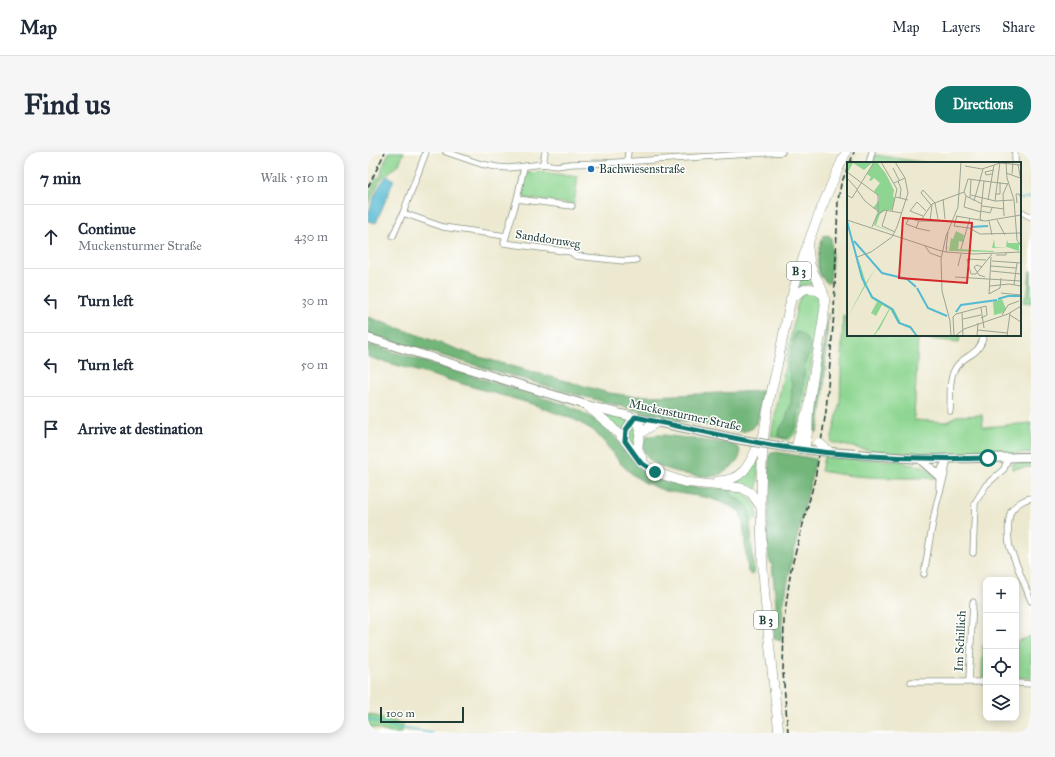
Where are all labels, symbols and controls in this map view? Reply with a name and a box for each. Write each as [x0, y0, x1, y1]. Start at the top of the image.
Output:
text: Map [20, 16, 57, 39]
text: Map [892, 19, 920, 36]
text: Layers [942, 19, 980, 36]
text: Share [1002, 19, 1035, 36]
button: Directions [935, 86, 1031, 123]
text: Find us [24, 87, 110, 122]
place label: Bachwiesenstraße [599, 162, 685, 176]
inset map [847, 162, 1021, 336]
marker: Bachwiesenstraße [586, 164, 596, 174]
text: 7 min [40, 168, 81, 189]
text: Walk · 510 m [260, 170, 328, 186]
text: Continue [78, 220, 136, 238]
icon: ahead [40, 226, 62, 248]
street label: Sanddornweg [514, 227, 582, 252]
text: 430 m [294, 229, 328, 245]
text: Muckensturmer Straße [78, 238, 202, 254]
road number: B 3 [787, 262, 811, 280]
icon: left [40, 290, 62, 312]
text: Turn left [78, 292, 134, 310]
text: 30 m [302, 293, 328, 309]
icon: left [40, 354, 62, 376]
text: Turn left [78, 356, 134, 374]
text: 50 m [301, 357, 328, 373]
street label: Muckensturmer Straße [628, 396, 742, 434]
icon: arrive [40, 418, 62, 440]
text: Arrive at destination [78, 420, 203, 438]
route start [979, 449, 997, 467]
route end [646, 463, 664, 481]
map controls [983, 577, 1019, 721]
button: + [983, 577, 1019, 613]
street label: Im Schillich [951, 610, 969, 672]
road number: B 3 [754, 611, 778, 629]
button: − [983, 613, 1019, 649]
button: locate [983, 649, 1019, 685]
button: layers [983, 685, 1019, 721]
scale bar [380, 705, 464, 724]
text: 100 m [386, 707, 415, 720]

